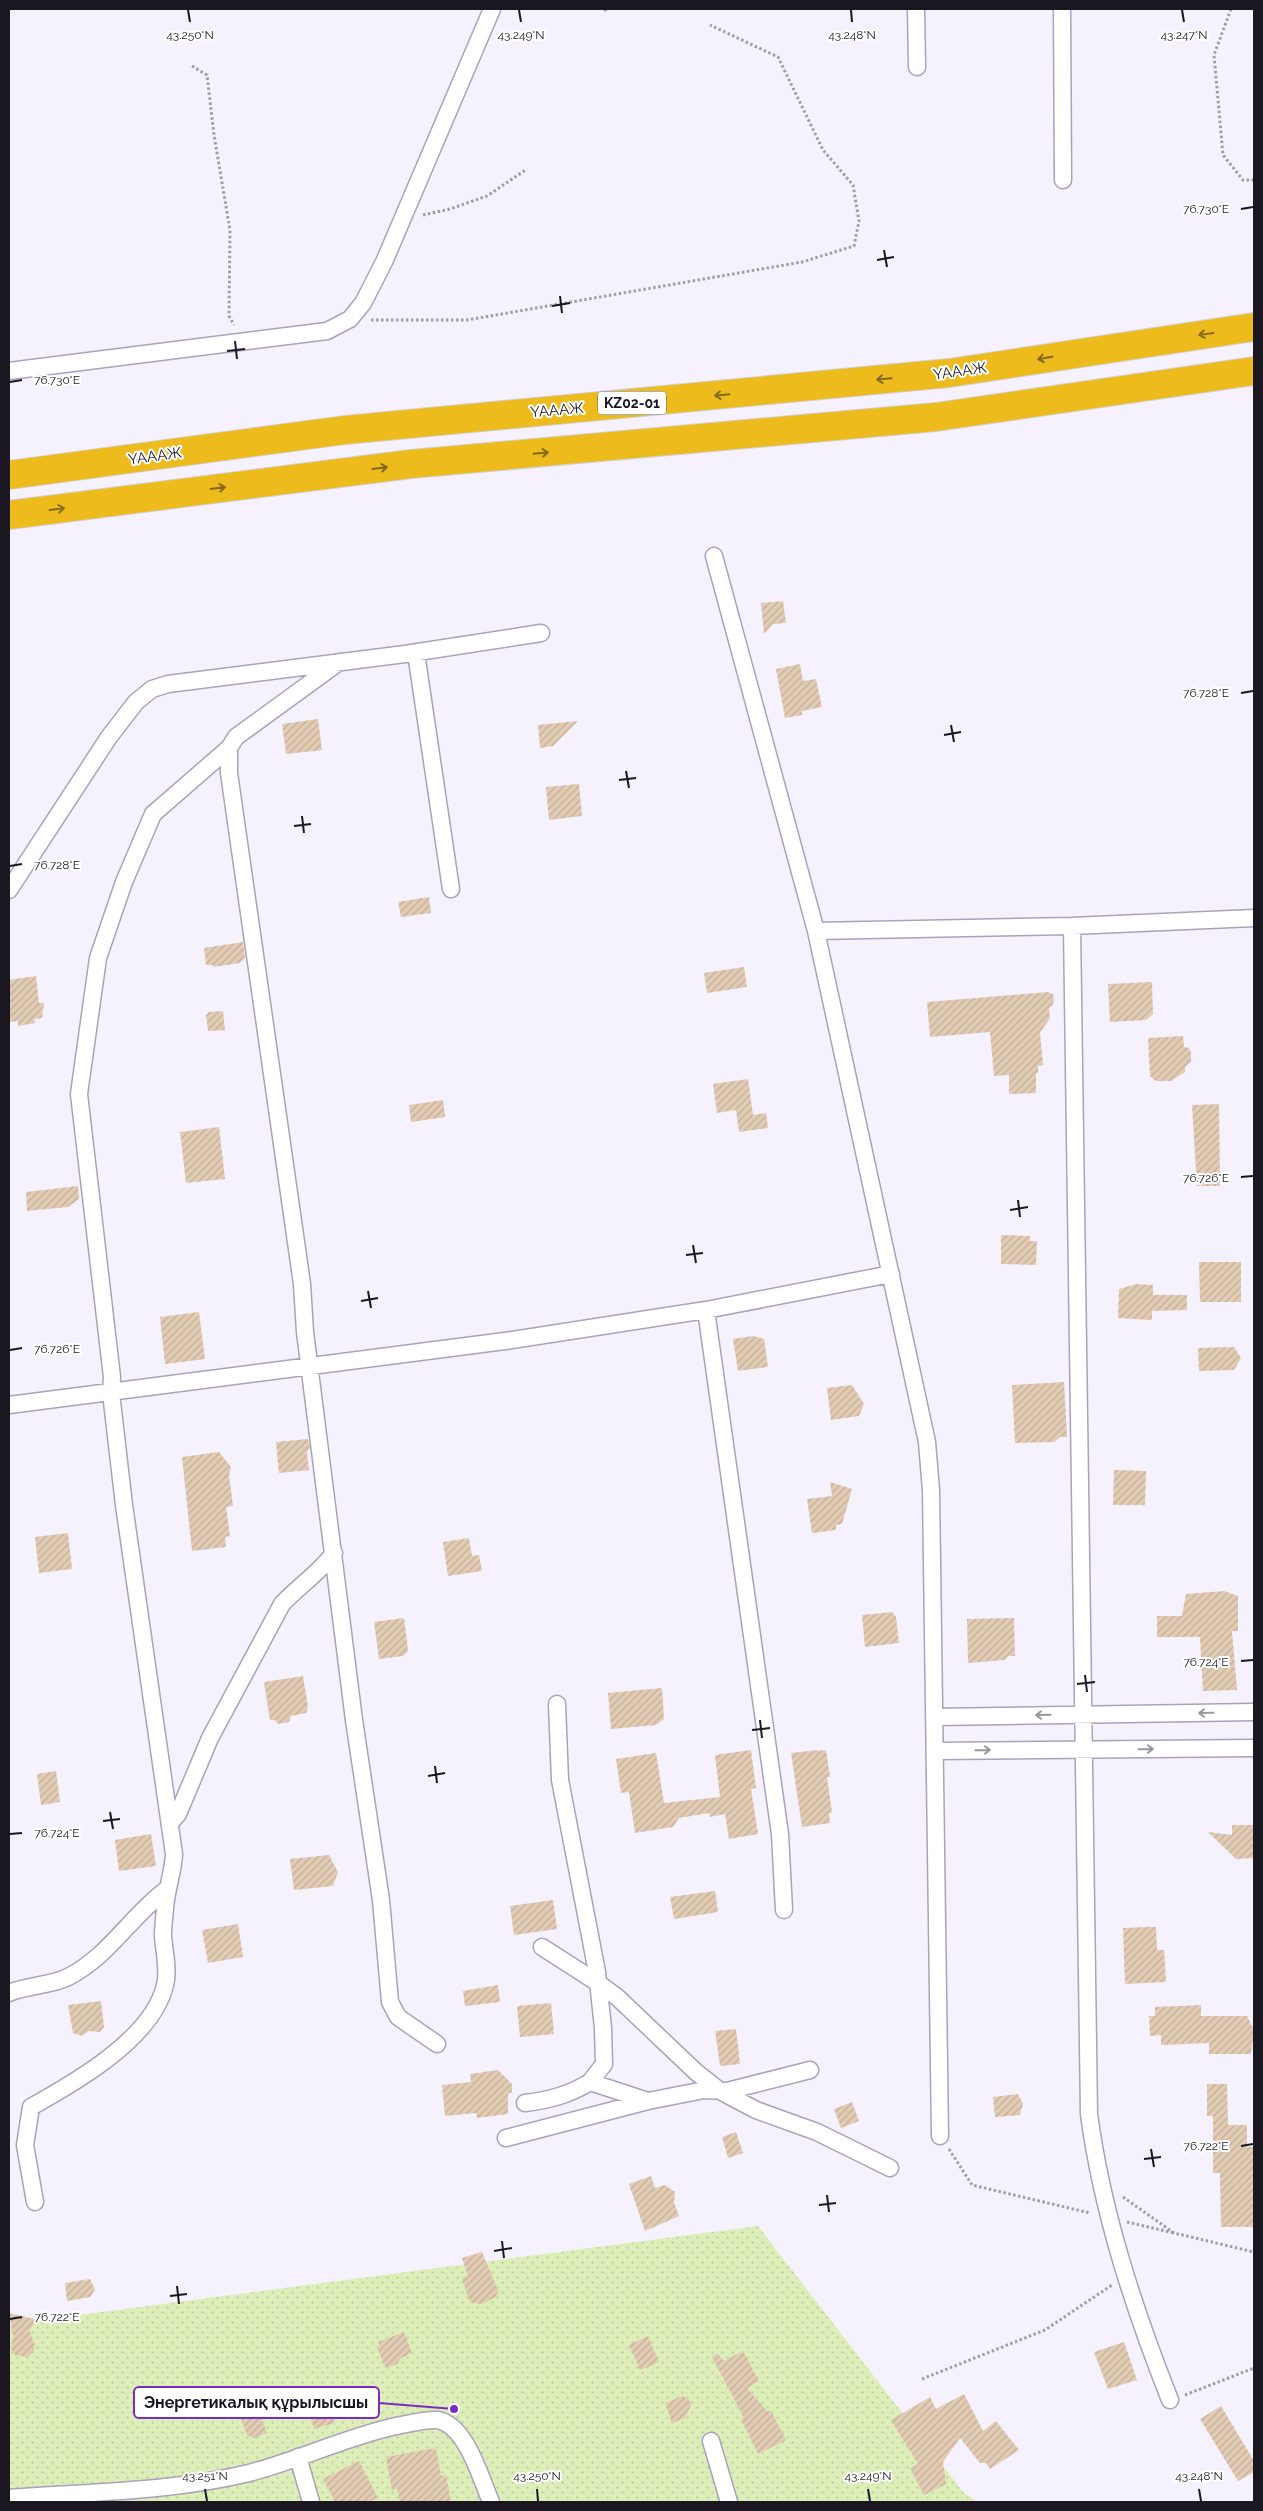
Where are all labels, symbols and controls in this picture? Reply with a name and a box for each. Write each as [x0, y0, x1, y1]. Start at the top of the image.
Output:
text: 43.250°N [166, 28, 214, 42]
text: 43.249°N [497, 28, 545, 42]
text: 43.248°N [828, 28, 876, 42]
text: 43.247°N [1161, 28, 1207, 42]
text: 76.730°E [1183, 202, 1229, 216]
one-way arrow [1198, 329, 1214, 339]
one-way arrow [1038, 353, 1054, 363]
street label: ҮАААЖ [932, 358, 988, 384]
text: 76.730°E [34, 373, 80, 387]
one-way arrow [876, 374, 892, 384]
one-way arrow [715, 390, 731, 399]
road number: KZ02-01 [598, 392, 666, 414]
street label: ҮАААЖ [529, 399, 585, 421]
street label: ҮАААЖ [127, 443, 183, 469]
one-way arrow [533, 448, 549, 457]
one-way arrow [371, 463, 387, 473]
one-way arrow [210, 483, 226, 493]
one-way arrow [49, 504, 65, 514]
text: 76.728°E [1183, 686, 1229, 700]
text: 76.728°E [34, 858, 80, 872]
text: 76.726°E [1183, 1171, 1229, 1185]
text: 76.726°E [34, 1342, 80, 1356]
text: 76.724°E [1183, 1655, 1229, 1669]
one-way arrow [1198, 1708, 1214, 1718]
one-way arrow [1035, 1710, 1052, 1720]
one-way arrow [1138, 1744, 1154, 1754]
one-way arrow [975, 1745, 991, 1755]
text: 76.724°E [34, 1826, 80, 1840]
text: 76.722°E [1184, 2139, 1228, 2153]
text: 76.722°E [35, 2310, 79, 2324]
callout: Энергетикалық құрылысшы [134, 2387, 379, 2418]
text: Энергетикалық құрылысшы [144, 2393, 368, 2412]
text: 43.251°N [182, 2469, 228, 2483]
text: 43.250°N [513, 2469, 561, 2483]
text: 43.249°N [844, 2469, 892, 2483]
text: 43.248°N [1175, 2469, 1223, 2483]

